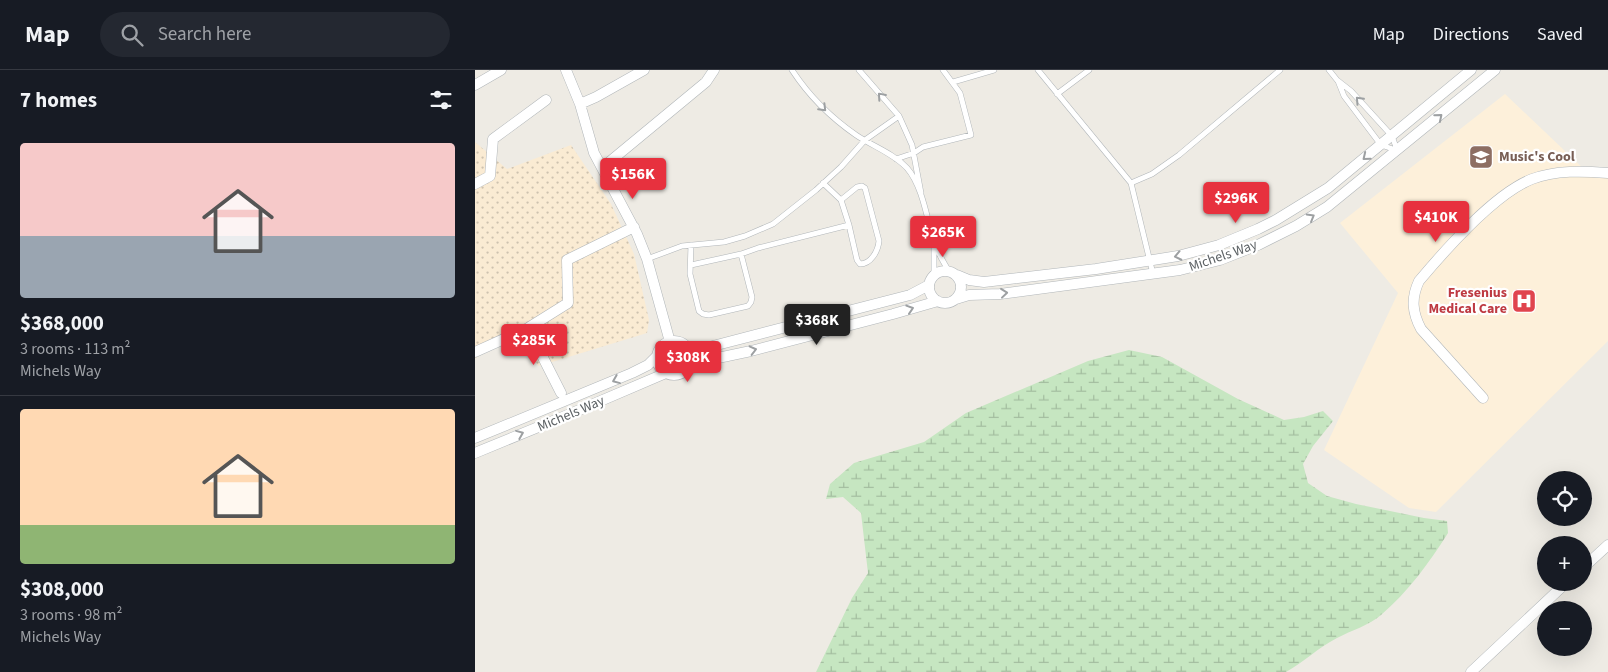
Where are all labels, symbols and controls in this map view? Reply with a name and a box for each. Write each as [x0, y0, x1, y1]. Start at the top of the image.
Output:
search box [100, 12, 450, 57]
text: Map [25, 17, 70, 52]
icon: search [118, 21, 146, 49]
text: Search here [158, 21, 251, 48]
text: Map [1373, 22, 1405, 47]
text: Directions [1433, 22, 1509, 47]
text: Saved [1537, 22, 1583, 47]
text: 7 homes [20, 85, 97, 115]
icon: filters [427, 86, 455, 114]
one-way arrow [878, 92, 887, 101]
one-way arrow [1356, 97, 1365, 106]
one-way arrow [817, 102, 826, 111]
one-way arrow [1433, 113, 1442, 122]
school or university icon: Music's Cool [1468, 144, 1494, 170]
place label: Music's Cool [1499, 147, 1575, 167]
one-way arrow [1363, 151, 1372, 159]
pin: $156K [598, 158, 668, 200]
text: $156K [611, 163, 655, 185]
icon: home [193, 176, 283, 266]
pin: $296K [1201, 182, 1271, 224]
text: $296K [1214, 187, 1258, 209]
pin: $410K [1401, 200, 1471, 243]
text: $410K [1414, 206, 1458, 228]
one-way arrow [1306, 214, 1315, 224]
pin: $265K [908, 216, 978, 258]
text: $265K [921, 221, 965, 243]
street label: Michels Way [1186, 235, 1260, 277]
one-way arrow [1174, 250, 1183, 261]
place label: Fresenius Medical Care [1428, 283, 1507, 319]
one-way arrow [1000, 288, 1008, 299]
hospital icon: Fresenius Medical Care [1511, 288, 1537, 314]
pin: $368K [782, 304, 852, 346]
one-way arrow [905, 305, 914, 315]
text: $368,000 [20, 308, 104, 338]
text: $368K [795, 309, 839, 331]
pin: $285K [499, 324, 569, 366]
text: $285K [512, 329, 556, 351]
text: 3 rooms · 113 m² [20, 338, 130, 360]
pin: $308K [653, 340, 723, 383]
one-way arrow [749, 345, 758, 356]
text: $308K [666, 346, 710, 368]
text: Michels Way [20, 360, 101, 382]
one-way arrow [612, 374, 620, 384]
street label: Michels Way [534, 391, 608, 437]
one-way arrow [515, 430, 524, 441]
icon: home [193, 441, 283, 531]
map controls [1537, 471, 1592, 656]
button: locate [1537, 471, 1592, 526]
button: + [1537, 536, 1592, 591]
text: $308,000 [20, 574, 104, 604]
button: − [1537, 601, 1592, 656]
text: 3 rooms · 98 m² [20, 604, 122, 626]
text: Michels Way [20, 626, 101, 648]

